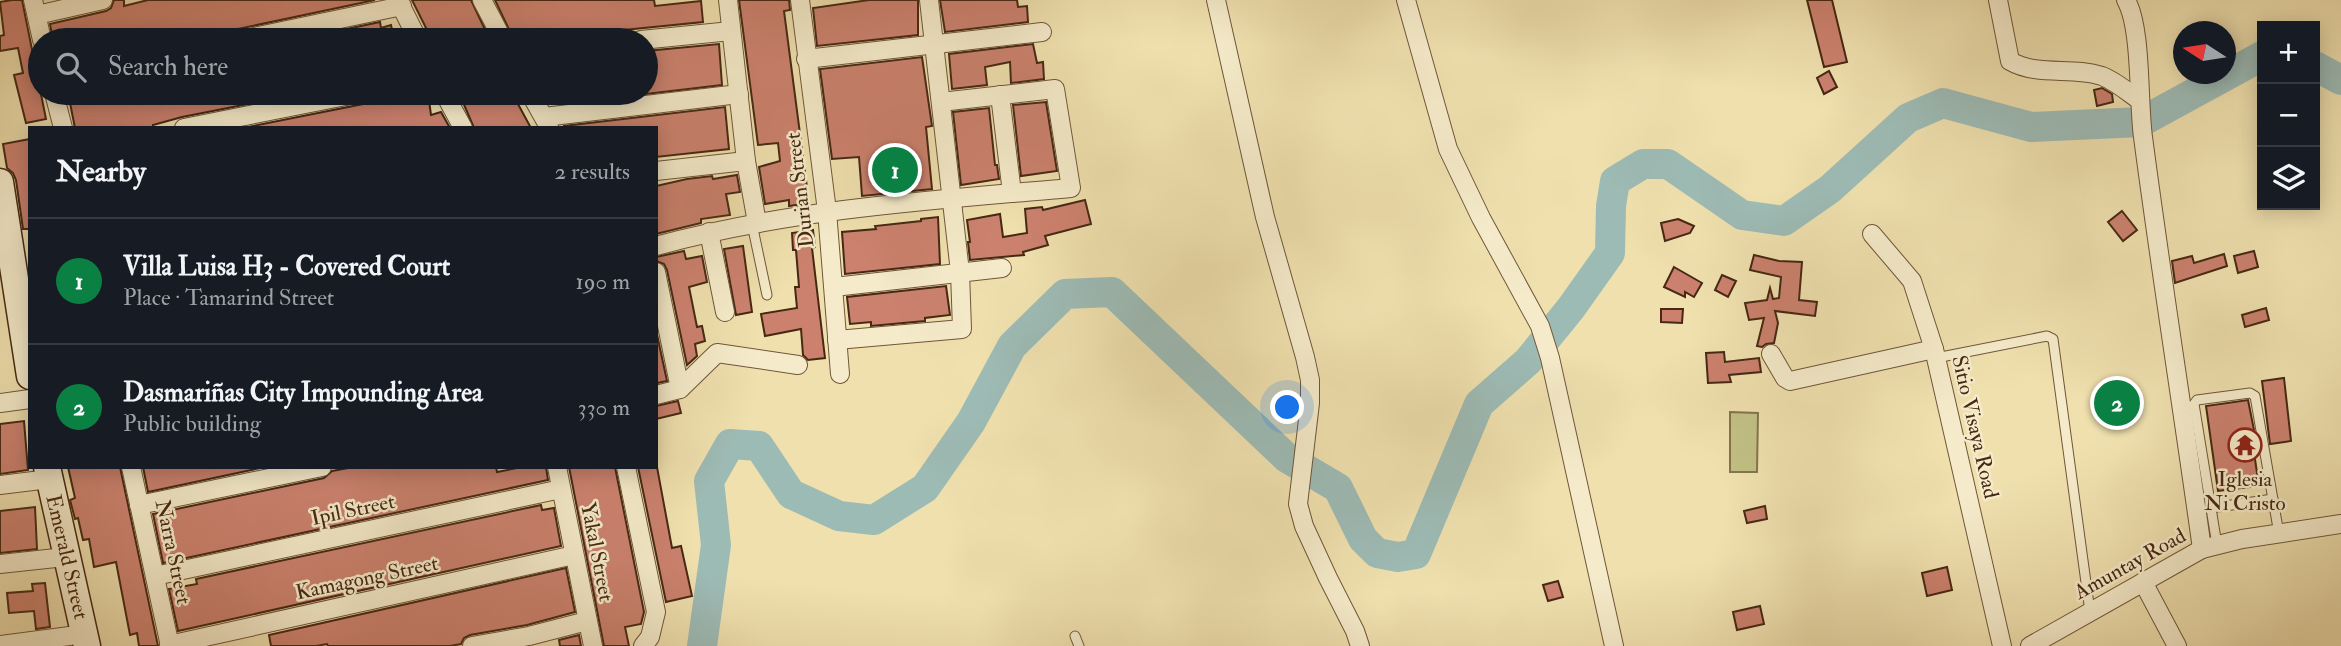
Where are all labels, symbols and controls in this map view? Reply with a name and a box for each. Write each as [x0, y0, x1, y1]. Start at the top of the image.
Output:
north arrow [2173, 21, 2236, 84]
map controls [2257, 21, 2320, 210]
button: + [2257, 21, 2320, 84]
search box [28, 28, 658, 105]
icon: search [52, 48, 90, 86]
text: Search here [108, 51, 228, 83]
button: − [2257, 84, 2320, 147]
street label: Durian Street [780, 131, 820, 249]
pin: 1 [872, 144, 918, 196]
button: layers [2257, 147, 2320, 210]
text: Nearby [56, 153, 146, 190]
text: 2 results [555, 157, 630, 186]
text: Villa Luisa H3 - Covered Court [123, 251, 450, 283]
text: 1 [75, 267, 83, 296]
text: 190 m [576, 267, 630, 296]
text: Place · Tamarind Street [123, 283, 334, 312]
street label: Sitio Visaya Road [1945, 353, 2005, 502]
text: Dasmariñas City Impounding Area [123, 377, 483, 409]
pin: 2 [2094, 377, 2140, 429]
your location [1270, 390, 1304, 424]
text: 2 [73, 393, 85, 422]
text: 330 m [578, 393, 630, 422]
text: Public building [123, 409, 261, 438]
temple icon: Iglesia Ni Cristo [2226, 426, 2264, 464]
place label: Iglesia Ni Cristo [2204, 466, 2286, 517]
street label: Ipil Street [309, 488, 398, 532]
street label: Emerald Street [40, 492, 95, 622]
street label: Narra Street [149, 497, 197, 607]
street label: Yakal Street [574, 500, 620, 604]
street label: Amuntay Road [2068, 522, 2191, 606]
street label: Kamagong Street [293, 550, 441, 606]

